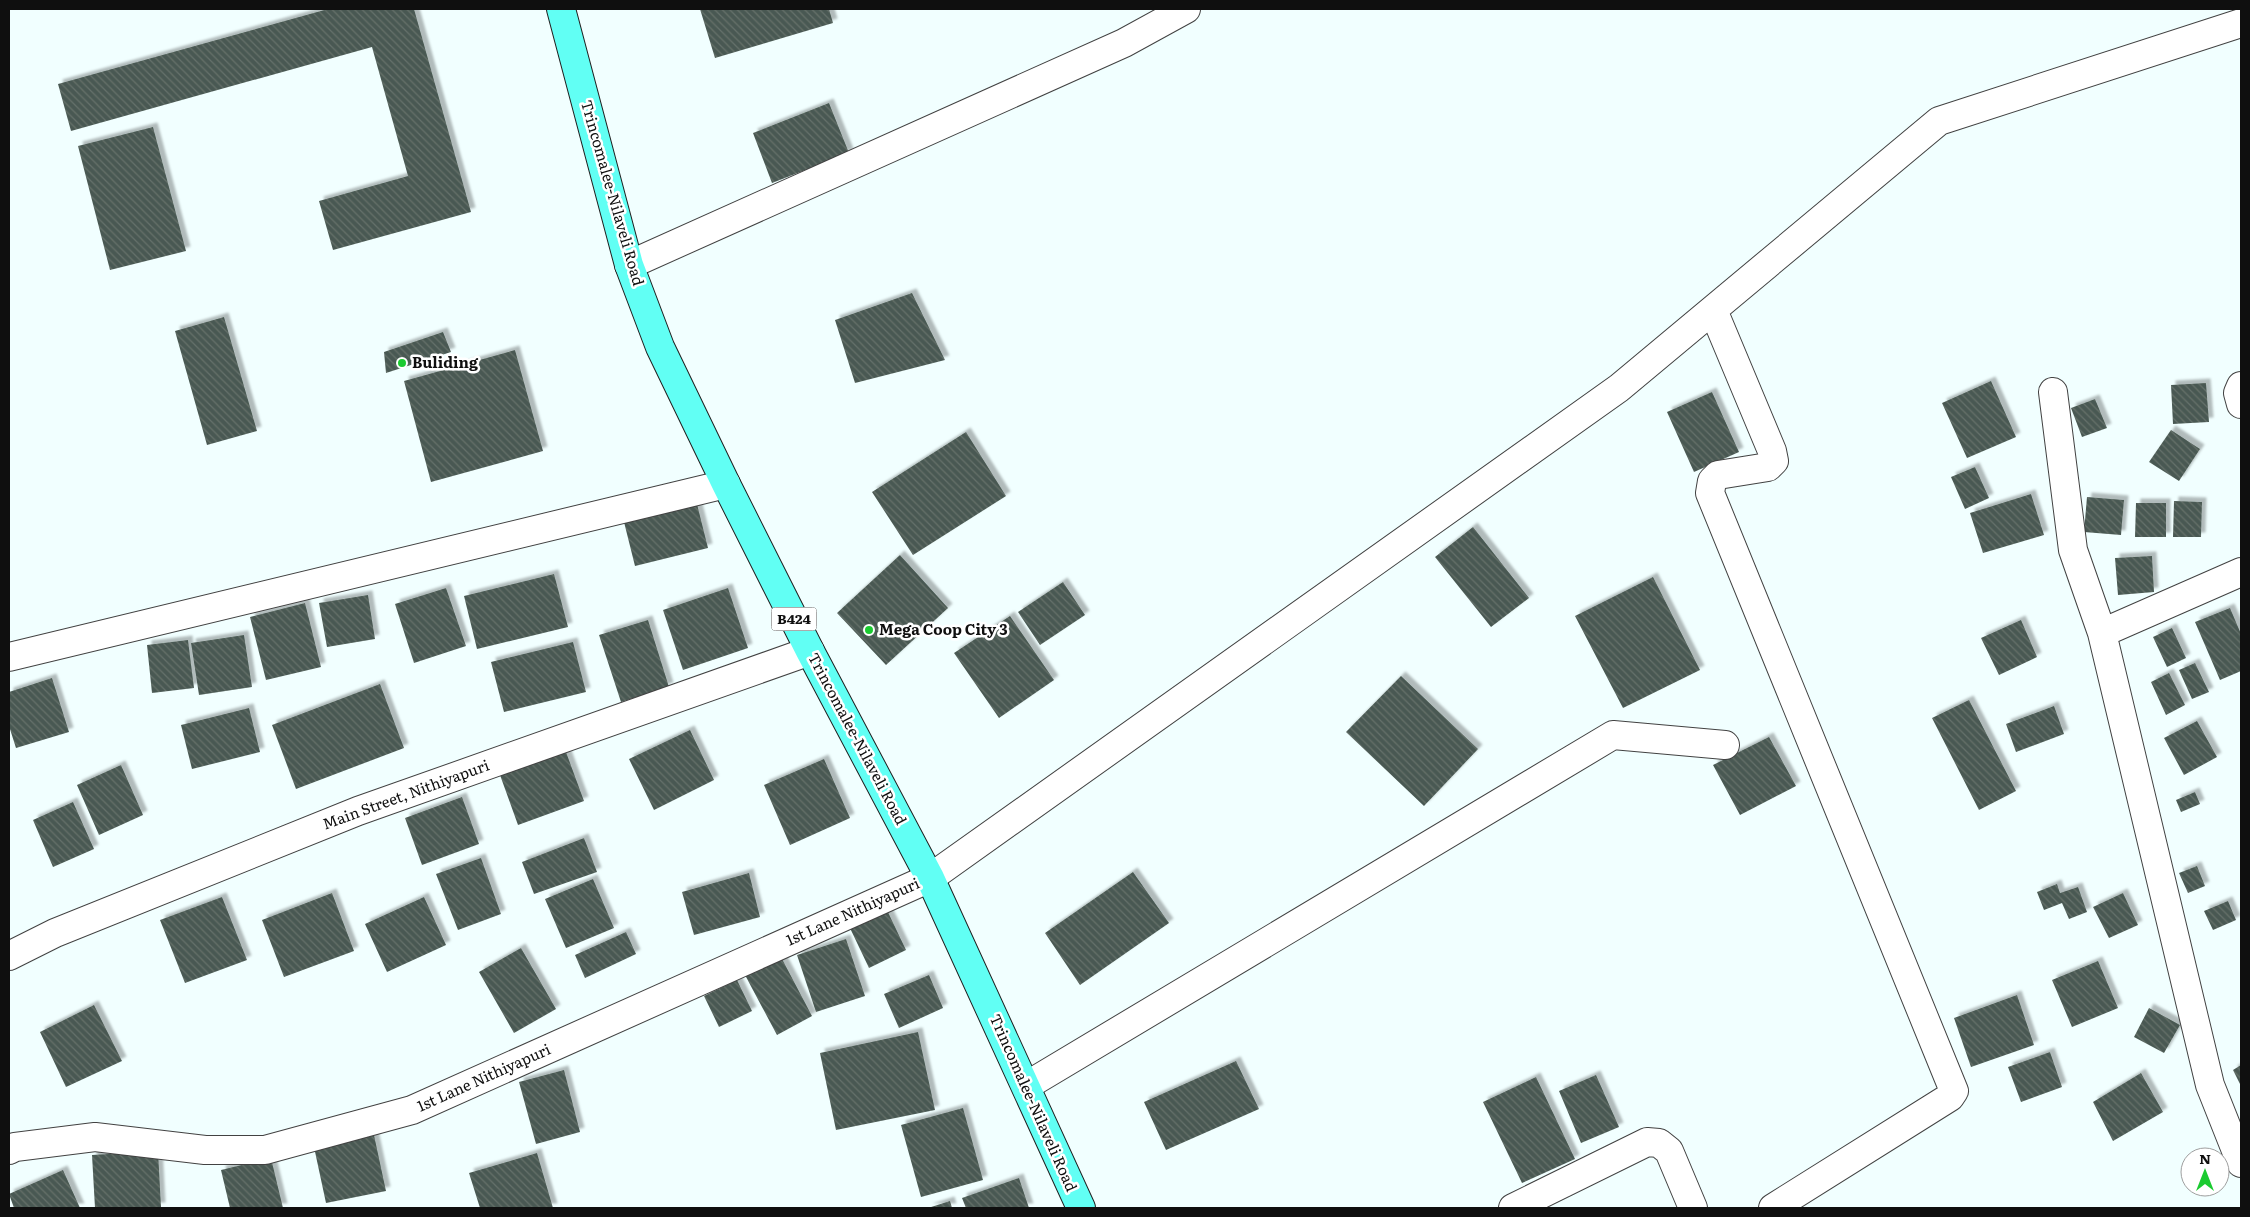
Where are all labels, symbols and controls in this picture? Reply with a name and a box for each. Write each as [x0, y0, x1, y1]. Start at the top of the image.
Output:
street label: Trincomalee-Nilaveli Road [576, 97, 651, 288]
place label: Buliding [412, 350, 479, 373]
marker: Buliding [396, 357, 408, 369]
road number: B424 [772, 608, 816, 630]
place label: Mega Coop City 3 [879, 617, 1008, 640]
marker: Mega Coop City 3 [863, 624, 875, 636]
street label: Trincomalee-Nilaveli Road [803, 648, 914, 829]
street label: Main Street, Nithiyapuri [319, 753, 492, 834]
street label: 1st Lane Nithiyapuri [782, 871, 923, 950]
street label: Trincomalee-Nilaveli Road [985, 1010, 1084, 1195]
street label: 1st Lane Nithiyapuri [413, 1037, 554, 1116]
north arrow [2180, 1147, 2230, 1197]
text: N [2199, 1148, 2211, 1168]

